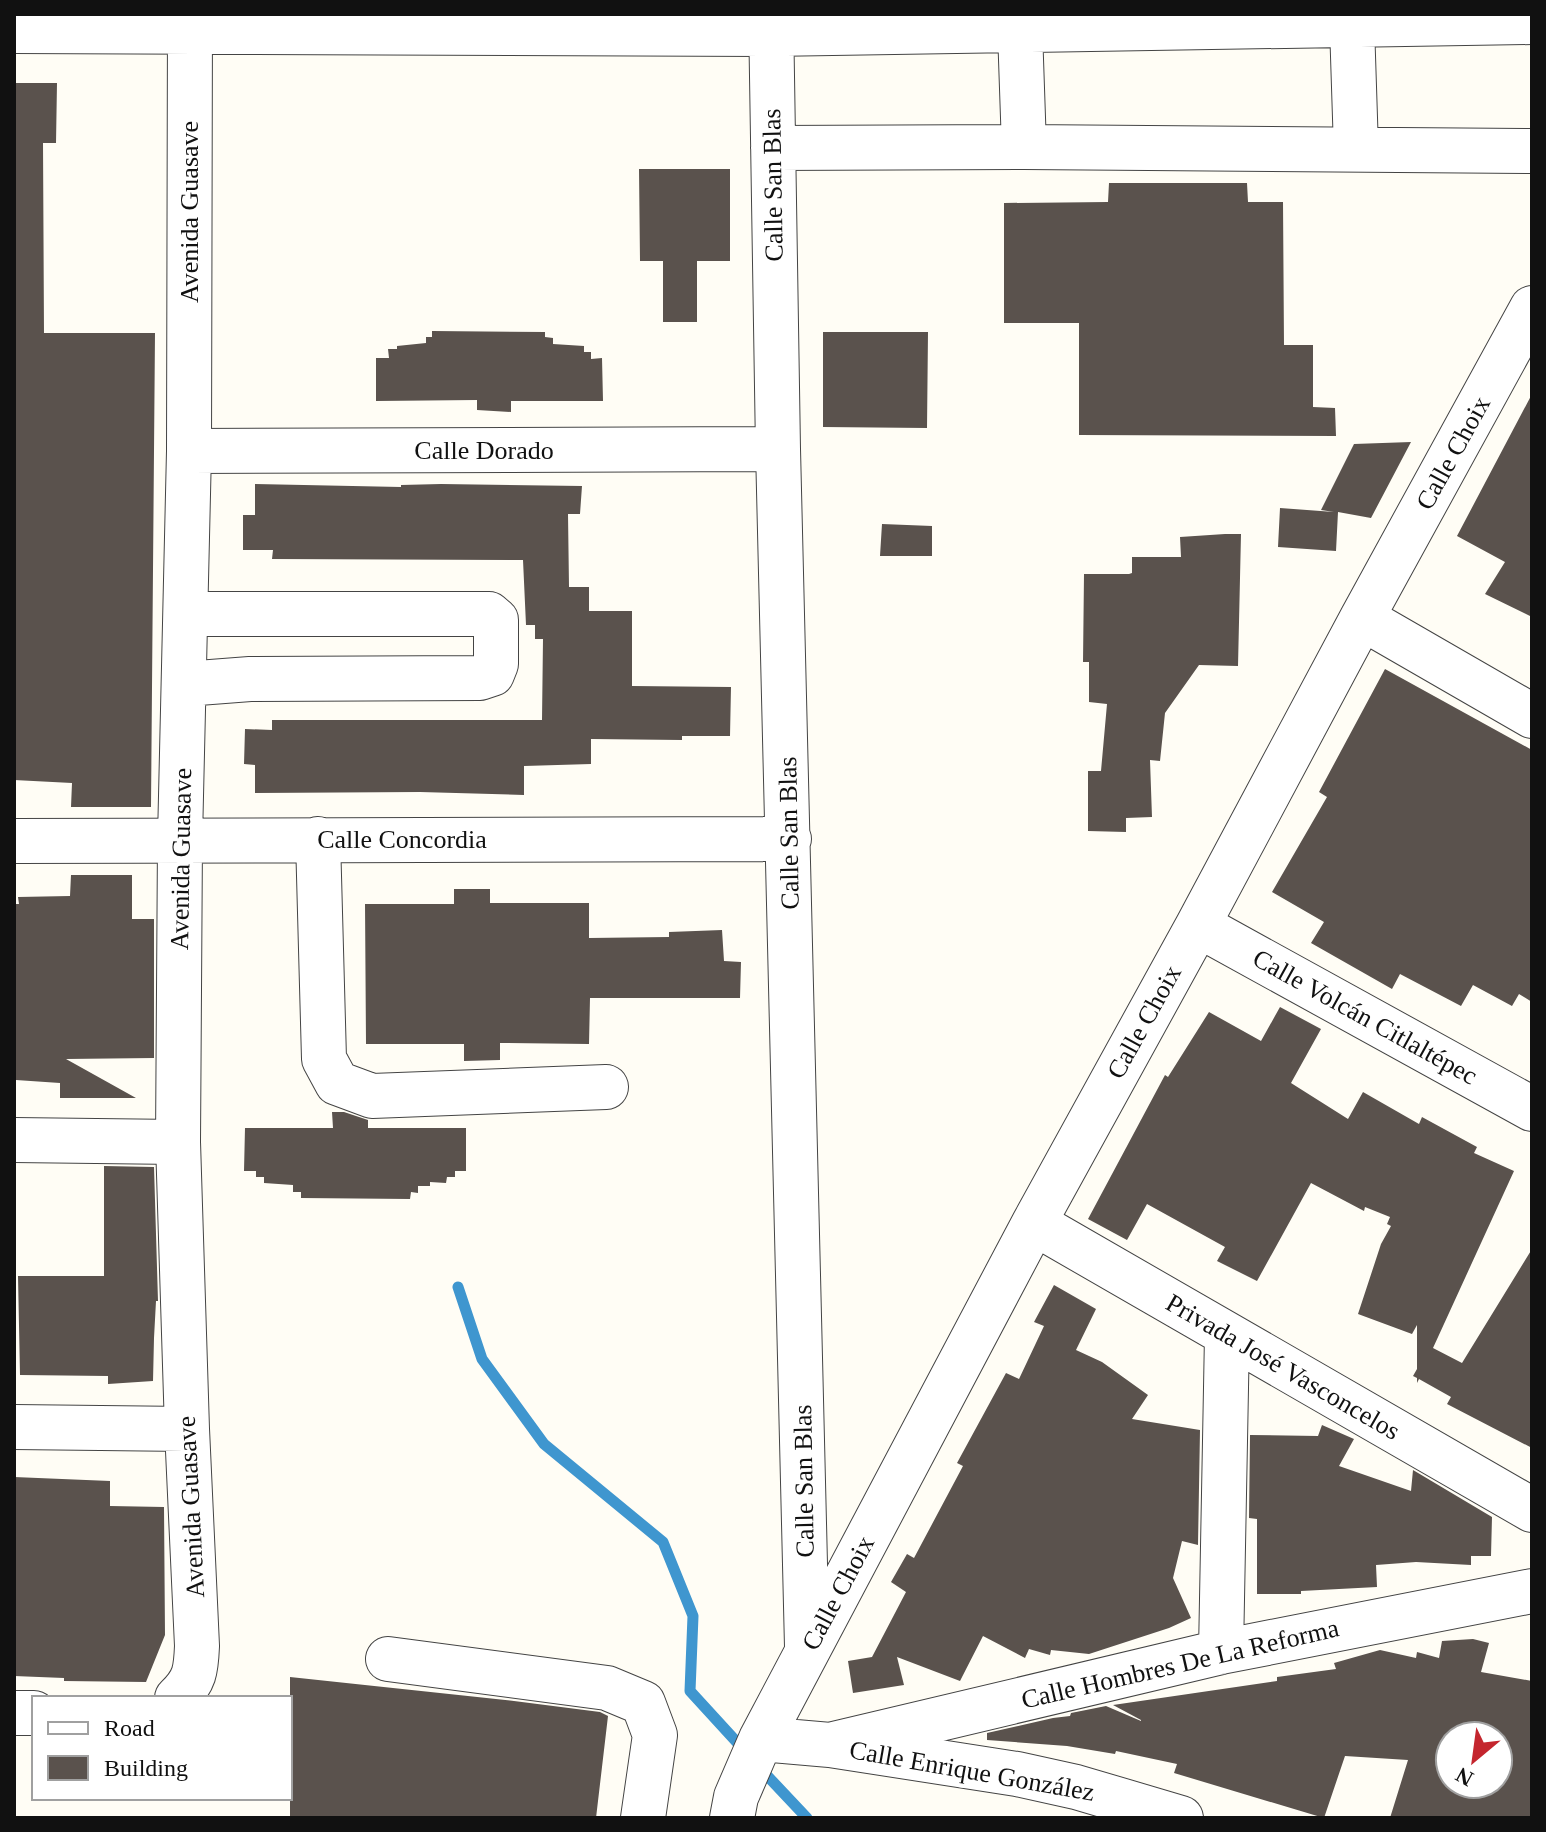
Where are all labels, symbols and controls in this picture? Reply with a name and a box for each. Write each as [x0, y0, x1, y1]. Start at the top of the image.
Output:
street label: Calle San Blas [757, 108, 789, 262]
street label: Avenida Guasave [175, 121, 204, 303]
street label: Calle Choix [1410, 391, 1496, 515]
street label: Calle Dorado [414, 436, 554, 465]
street label: Calle San Blas [773, 756, 805, 910]
street label: Avenida Guasave [165, 768, 197, 950]
street label: Calle Concordia [317, 825, 487, 854]
street label: Calle Volcán Citlaltépec [1248, 943, 1482, 1091]
street label: Calle Choix [1101, 960, 1187, 1084]
street label: Privada José Vasconcelos [1161, 1288, 1405, 1446]
street label: Calle San Blas [788, 1404, 820, 1558]
street label: Avenida Guasave [172, 1415, 210, 1599]
street label: Calle Choix [796, 1531, 880, 1655]
street label: Calle Hombres De La Reforma [1018, 1613, 1342, 1715]
legend [32, 1696, 292, 1800]
text: Road [104, 1715, 155, 1741]
north arrow [1434, 1720, 1514, 1800]
street label: Calle Enrique González [847, 1735, 1097, 1807]
text: Building [104, 1755, 188, 1781]
text: N [1451, 1762, 1478, 1792]

